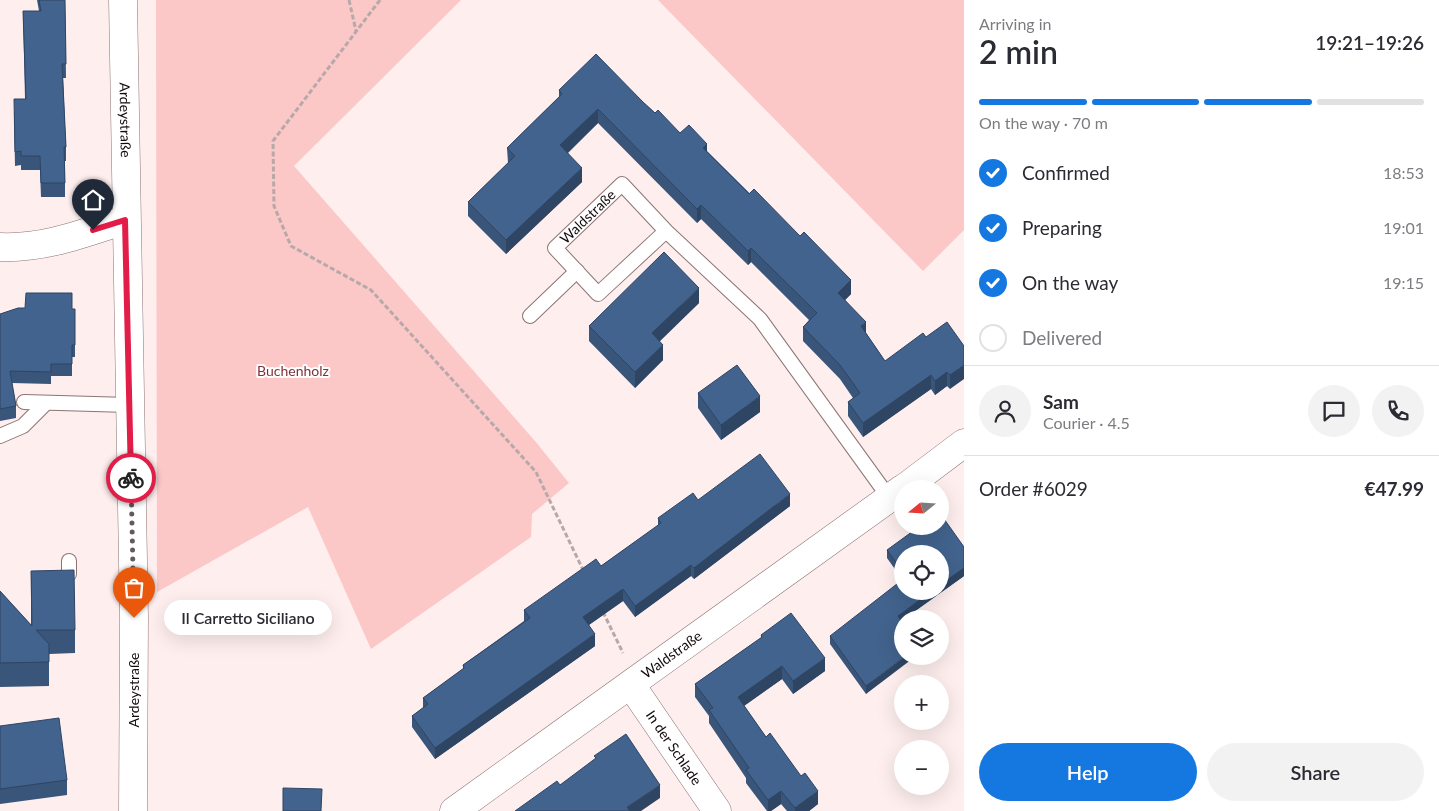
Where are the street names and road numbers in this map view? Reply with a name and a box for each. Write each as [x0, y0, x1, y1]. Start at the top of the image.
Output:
street label: Ardeystraße [116, 82, 135, 158]
street label: Waldstraße [556, 186, 619, 247]
street label: Waldstraße [638, 627, 705, 682]
street label: Ardeystraße [125, 653, 142, 727]
street label: In der Schlade [643, 707, 706, 788]

